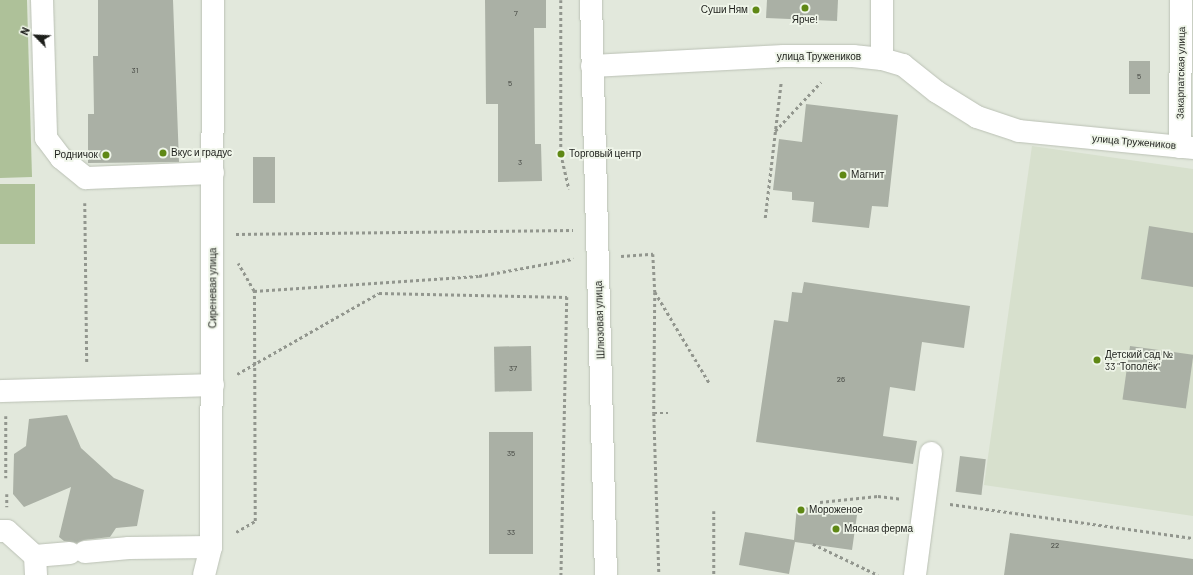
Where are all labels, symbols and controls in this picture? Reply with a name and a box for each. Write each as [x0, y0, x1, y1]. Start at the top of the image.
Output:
marker: Ярче! [800, 3, 810, 13]
place label: Суши Ням [701, 4, 748, 16]
marker: Суши Ням [751, 5, 761, 15]
house number: 7 [514, 9, 518, 19]
place label: Ярче! [792, 14, 818, 26]
north arrow [16, 16, 56, 56]
text: N [17, 25, 32, 37]
street label: Закарпатская улица [1174, 27, 1188, 119]
street label: улица Тружеников [777, 51, 861, 63]
house number: 31 [132, 66, 138, 76]
house number: 5 [1137, 72, 1141, 82]
house number: 5 [508, 79, 512, 89]
street label: улица Тружеников [1091, 132, 1177, 152]
place label: Вкус и градус [171, 147, 232, 159]
marker: Вкус и градус [158, 148, 168, 158]
place label: Торговый центр [569, 148, 641, 160]
place label: Родничок [54, 149, 98, 161]
marker: Торговый центр [556, 149, 566, 159]
marker: Родничок [101, 150, 111, 160]
house number: 3 [518, 158, 522, 168]
place label: Магнит [851, 169, 884, 181]
marker: Магнит [838, 170, 848, 180]
street label: Сиреневая улица [207, 248, 219, 328]
street label: Шлюзовая улица [593, 281, 607, 359]
place label: Детский сад № 33 "Тополёк" [1105, 348, 1173, 372]
marker: Детский сад № 33 "Тополёк" [1092, 355, 1102, 365]
house number: 37 [509, 364, 517, 374]
house number: 26 [837, 375, 845, 385]
house number: 35 [507, 449, 515, 459]
place label: Мороженое [809, 504, 863, 516]
marker: Мороженое [796, 505, 806, 515]
place label: Мясная ферма [844, 523, 913, 535]
marker: Мясная ферма [831, 524, 841, 534]
house number: 33 [507, 528, 515, 538]
house number: 22 [1051, 541, 1059, 551]

